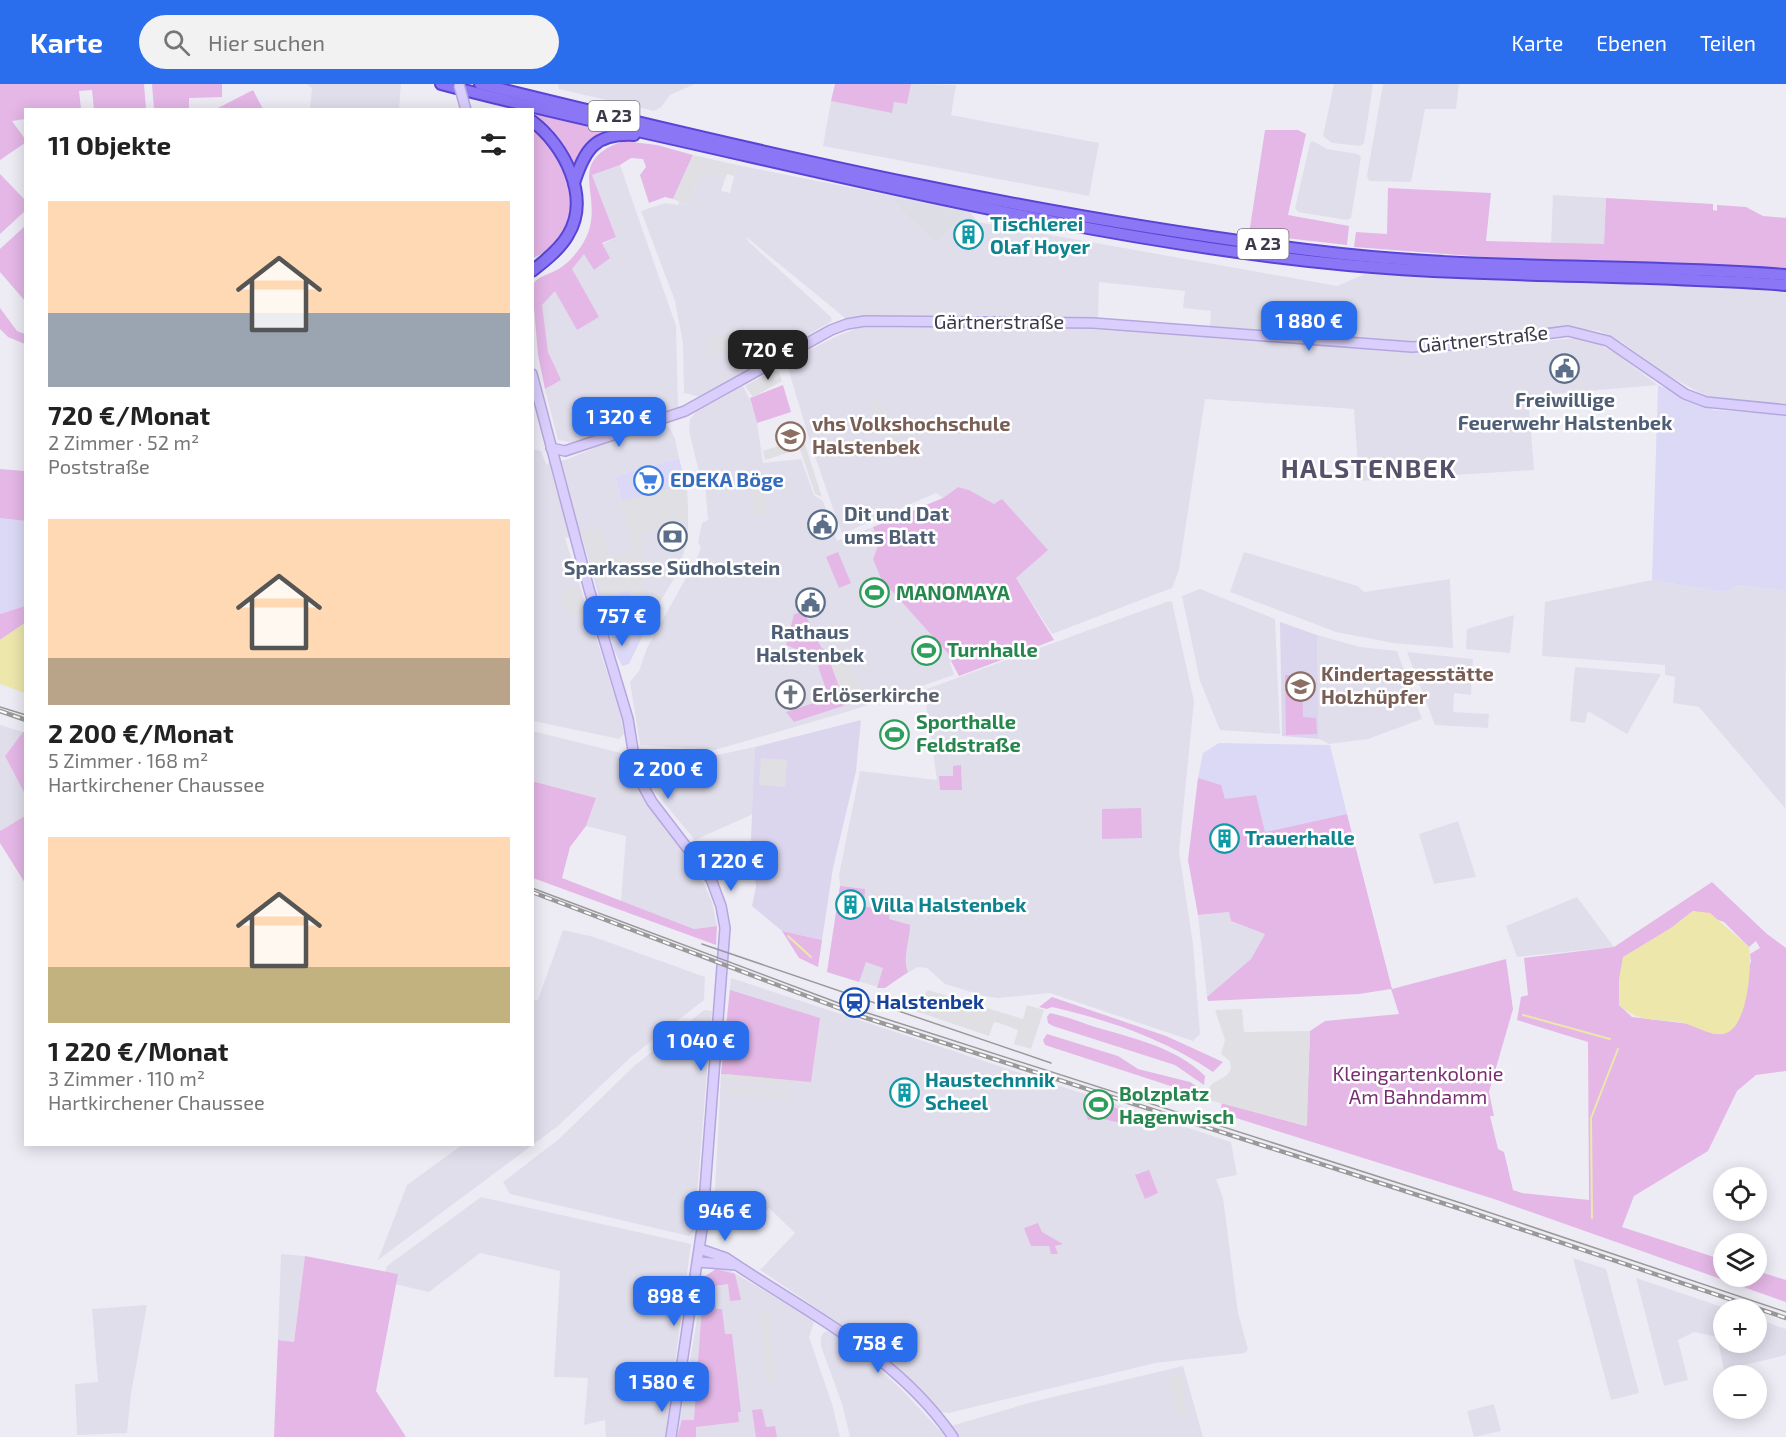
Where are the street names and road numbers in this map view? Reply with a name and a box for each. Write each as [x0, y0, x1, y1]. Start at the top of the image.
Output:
road number: A 23 [588, 101, 640, 131]
road number: A 23 [1238, 229, 1288, 259]
street label: Gärtnerstraße [934, 309, 1064, 333]
street label: Gärtnerstraße [1417, 319, 1549, 357]

